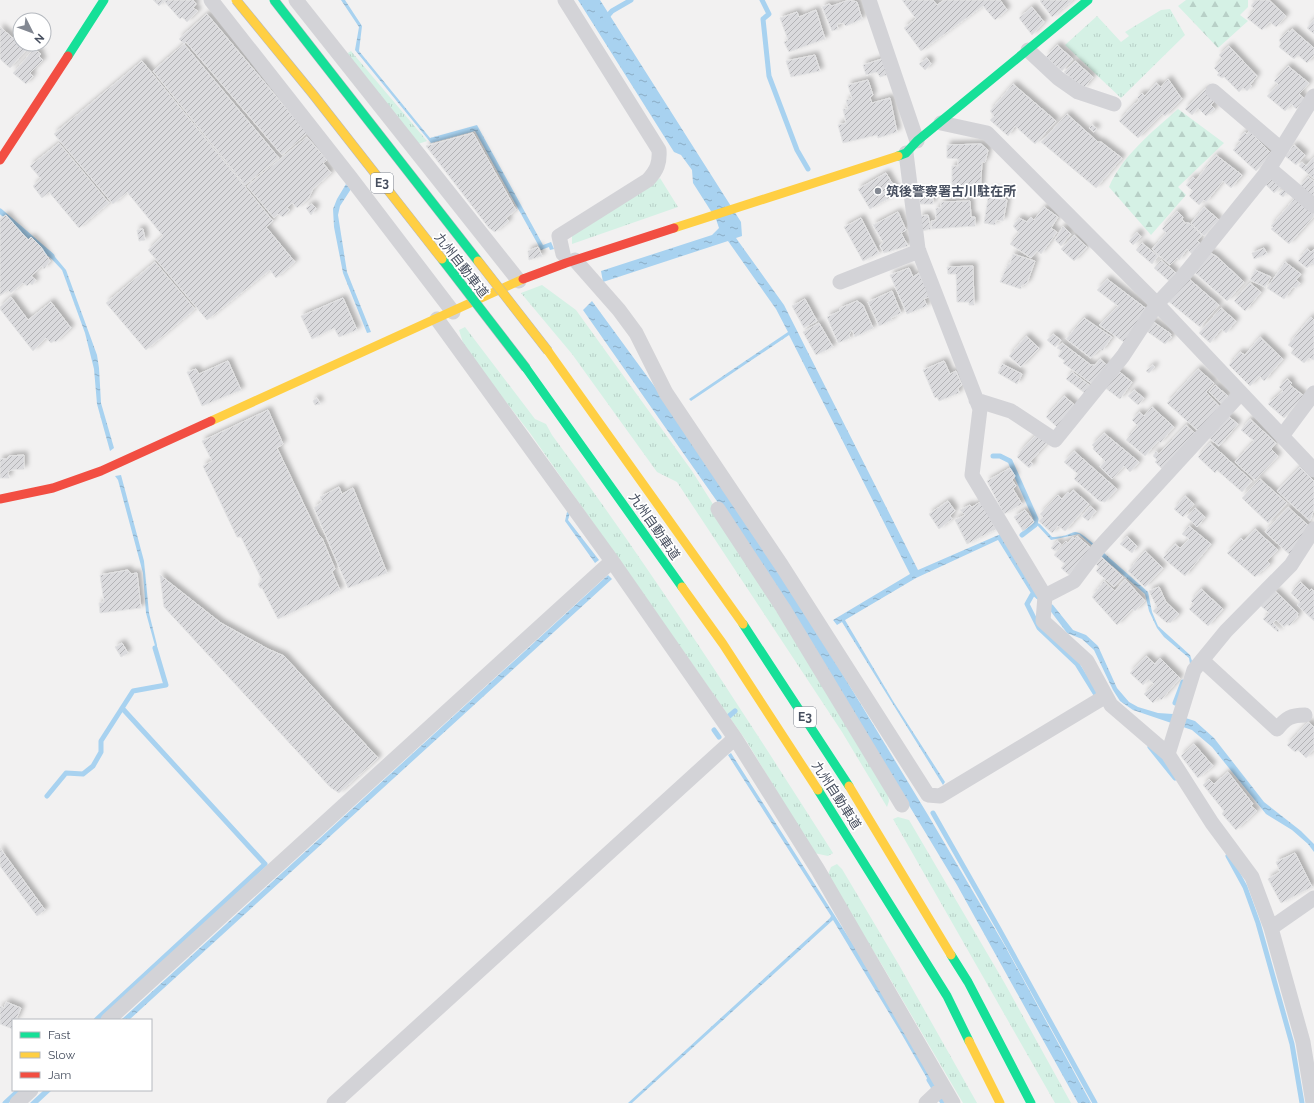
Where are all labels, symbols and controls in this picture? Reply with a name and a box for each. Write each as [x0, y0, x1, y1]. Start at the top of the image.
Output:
north arrow [12, 12, 52, 52]
text: N [31, 31, 47, 46]
road number: E3 [371, 173, 393, 193]
place label: 筑後警察署古川駐在所 [886, 184, 1016, 199]
marker: 筑後警察署古川駐在所 [873, 186, 883, 196]
street label: 九州自動車道 [432, 230, 492, 301]
street label: 九州自動車道 [626, 490, 683, 563]
road number: E3 [794, 707, 816, 727]
street label: 九州自動車道 [809, 758, 864, 832]
legend [12, 1019, 152, 1091]
text: Fast [48, 1028, 71, 1042]
text: Slow [48, 1048, 75, 1062]
text: Jam [48, 1068, 71, 1082]

